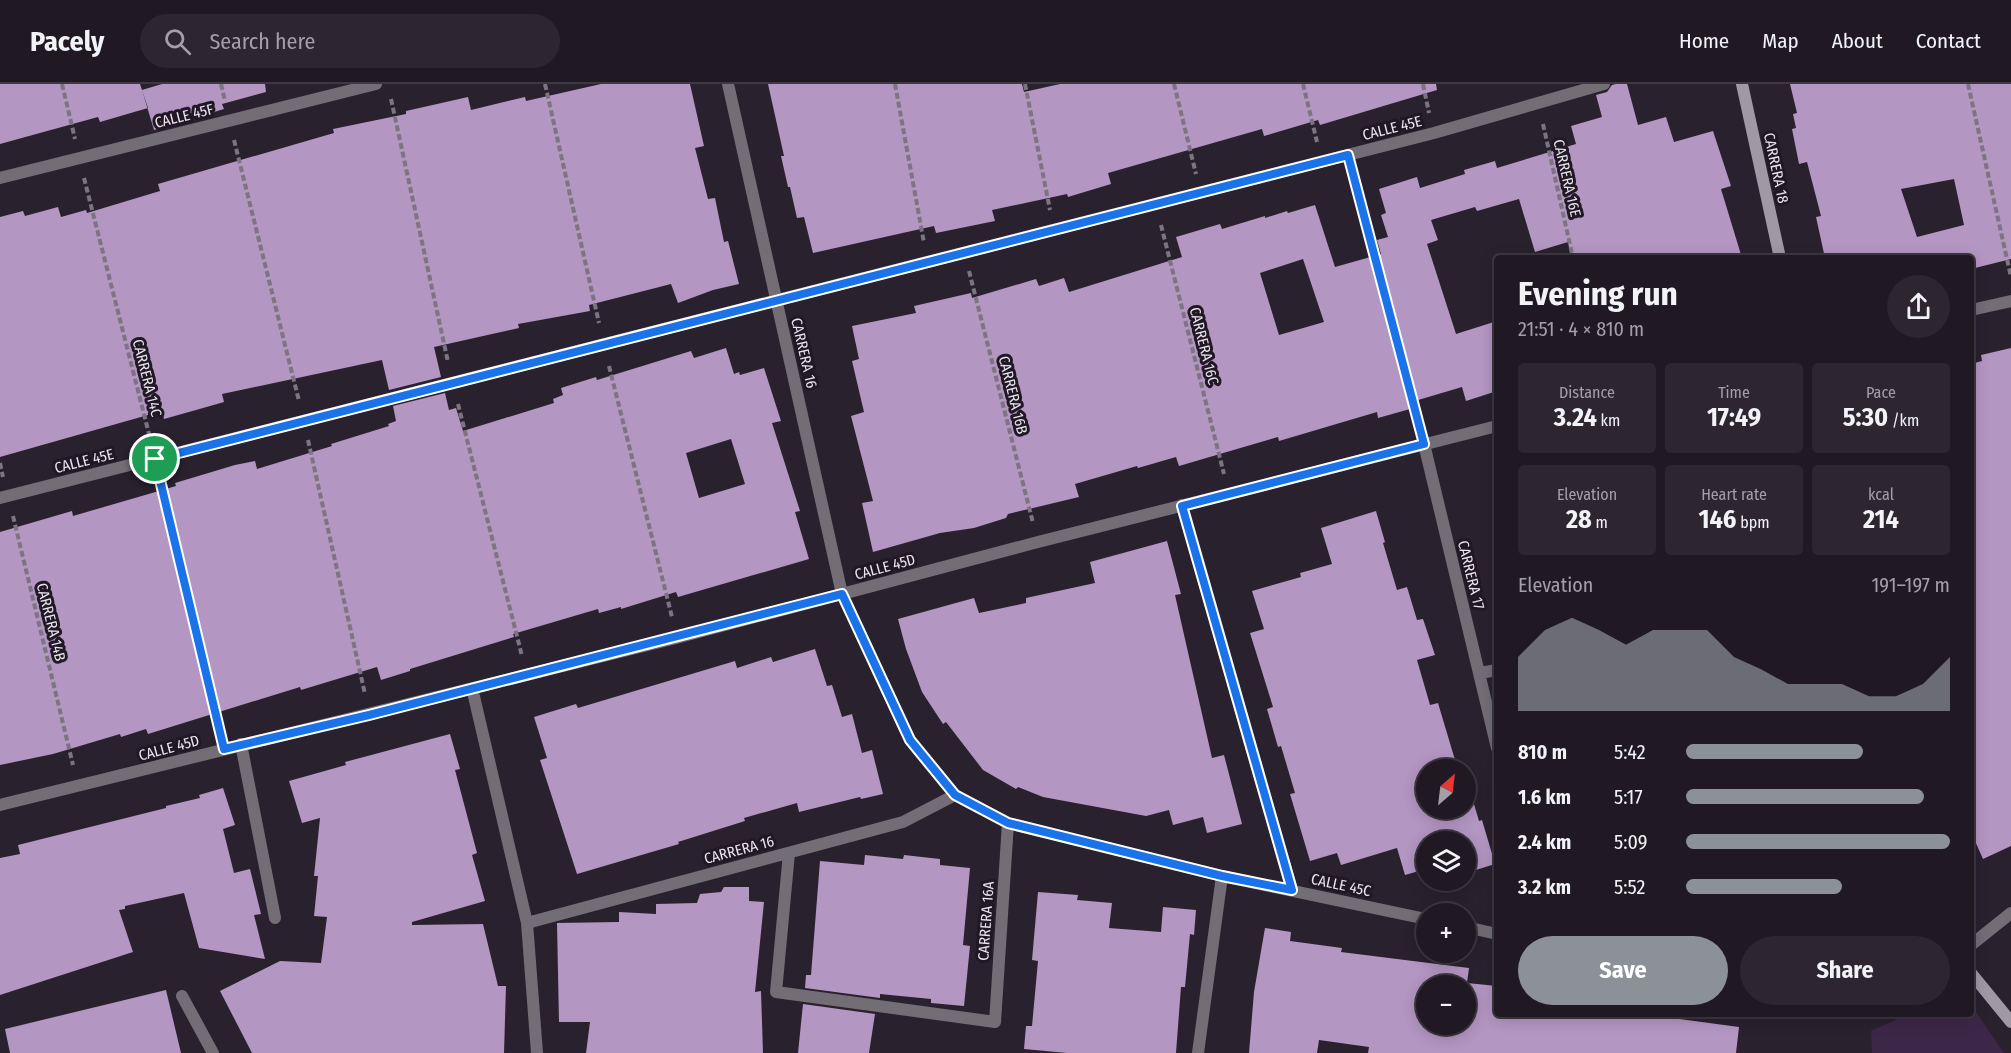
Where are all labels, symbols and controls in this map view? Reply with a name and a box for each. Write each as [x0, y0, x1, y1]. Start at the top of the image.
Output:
search box [140, 14, 560, 68]
text: Pacely [30, 25, 104, 58]
icon: search [161, 25, 194, 58]
text: Search here [209, 28, 315, 55]
text: Home [1679, 28, 1729, 54]
text: Map [1762, 28, 1799, 54]
text: About [1832, 28, 1883, 54]
text: Contact [1916, 28, 1981, 54]
street label: CALLE 45F [153, 100, 216, 132]
street label: CALLE 45E [1361, 112, 1423, 144]
street label: CARRERA 18 [1760, 131, 1792, 205]
street label: CARRERA 16E [1549, 138, 1585, 218]
text: Evening run [1518, 274, 1678, 314]
button: share [1887, 275, 1950, 338]
street label: CARRERA 16C [1186, 305, 1222, 387]
street label: CARRERA 16 [787, 316, 821, 390]
text: 21:51 · 4 × 810 m [1518, 317, 1644, 341]
street label: CARRERA 14C [129, 337, 165, 419]
street label: CARRERA 16B [995, 354, 1031, 436]
text: Distance [1559, 383, 1615, 402]
text: Time [1718, 383, 1750, 402]
text: Pace [1866, 383, 1896, 402]
text: 3.24 [1554, 402, 1597, 433]
text: 17:49 [1707, 402, 1761, 433]
text: 5:30 [1843, 402, 1888, 433]
text: km [1597, 411, 1620, 430]
text: /km [1888, 411, 1919, 430]
pin [129, 433, 180, 484]
icon: arrive [138, 442, 171, 475]
street label: CALLE 45E [53, 445, 115, 477]
text: Elevation [1557, 485, 1617, 504]
text: Heart rate [1701, 485, 1767, 504]
text: kcal [1868, 485, 1894, 504]
text: 28 [1566, 504, 1592, 535]
text: 146 [1698, 504, 1736, 535]
text: 214 [1863, 504, 1899, 535]
text: m [1592, 513, 1608, 532]
text: bpm [1736, 513, 1770, 532]
street label: CARRERA 17 [1454, 539, 1488, 611]
street label: CALLE 45D [853, 550, 917, 584]
text: Elevation [1518, 573, 1593, 597]
text: 191–197 m [1872, 573, 1950, 597]
street label: CARRERA 14B [33, 581, 69, 663]
street label: CALLE 45D [137, 731, 201, 765]
text: 810 m [1518, 740, 1567, 764]
text: 5:42 [1614, 740, 1646, 764]
north arrow [1416, 759, 1476, 819]
map controls [1416, 759, 1476, 1035]
text: 1.6 km [1518, 785, 1571, 809]
text: 5:17 [1614, 785, 1643, 809]
text: 2.4 km [1518, 830, 1571, 854]
text: 5:09 [1614, 830, 1647, 854]
button: layers [1416, 831, 1476, 891]
street label: CARRERA 16 [702, 832, 776, 868]
street label: CALLE 45C [1309, 870, 1373, 900]
text: 3.2 km [1518, 875, 1571, 899]
text: 5:52 [1614, 875, 1645, 899]
street label: CARRERA 16A [974, 881, 998, 961]
button: + [1416, 903, 1476, 963]
button: Save [1518, 936, 1728, 1005]
button: Share [1740, 936, 1950, 1005]
button: − [1416, 975, 1476, 1035]

